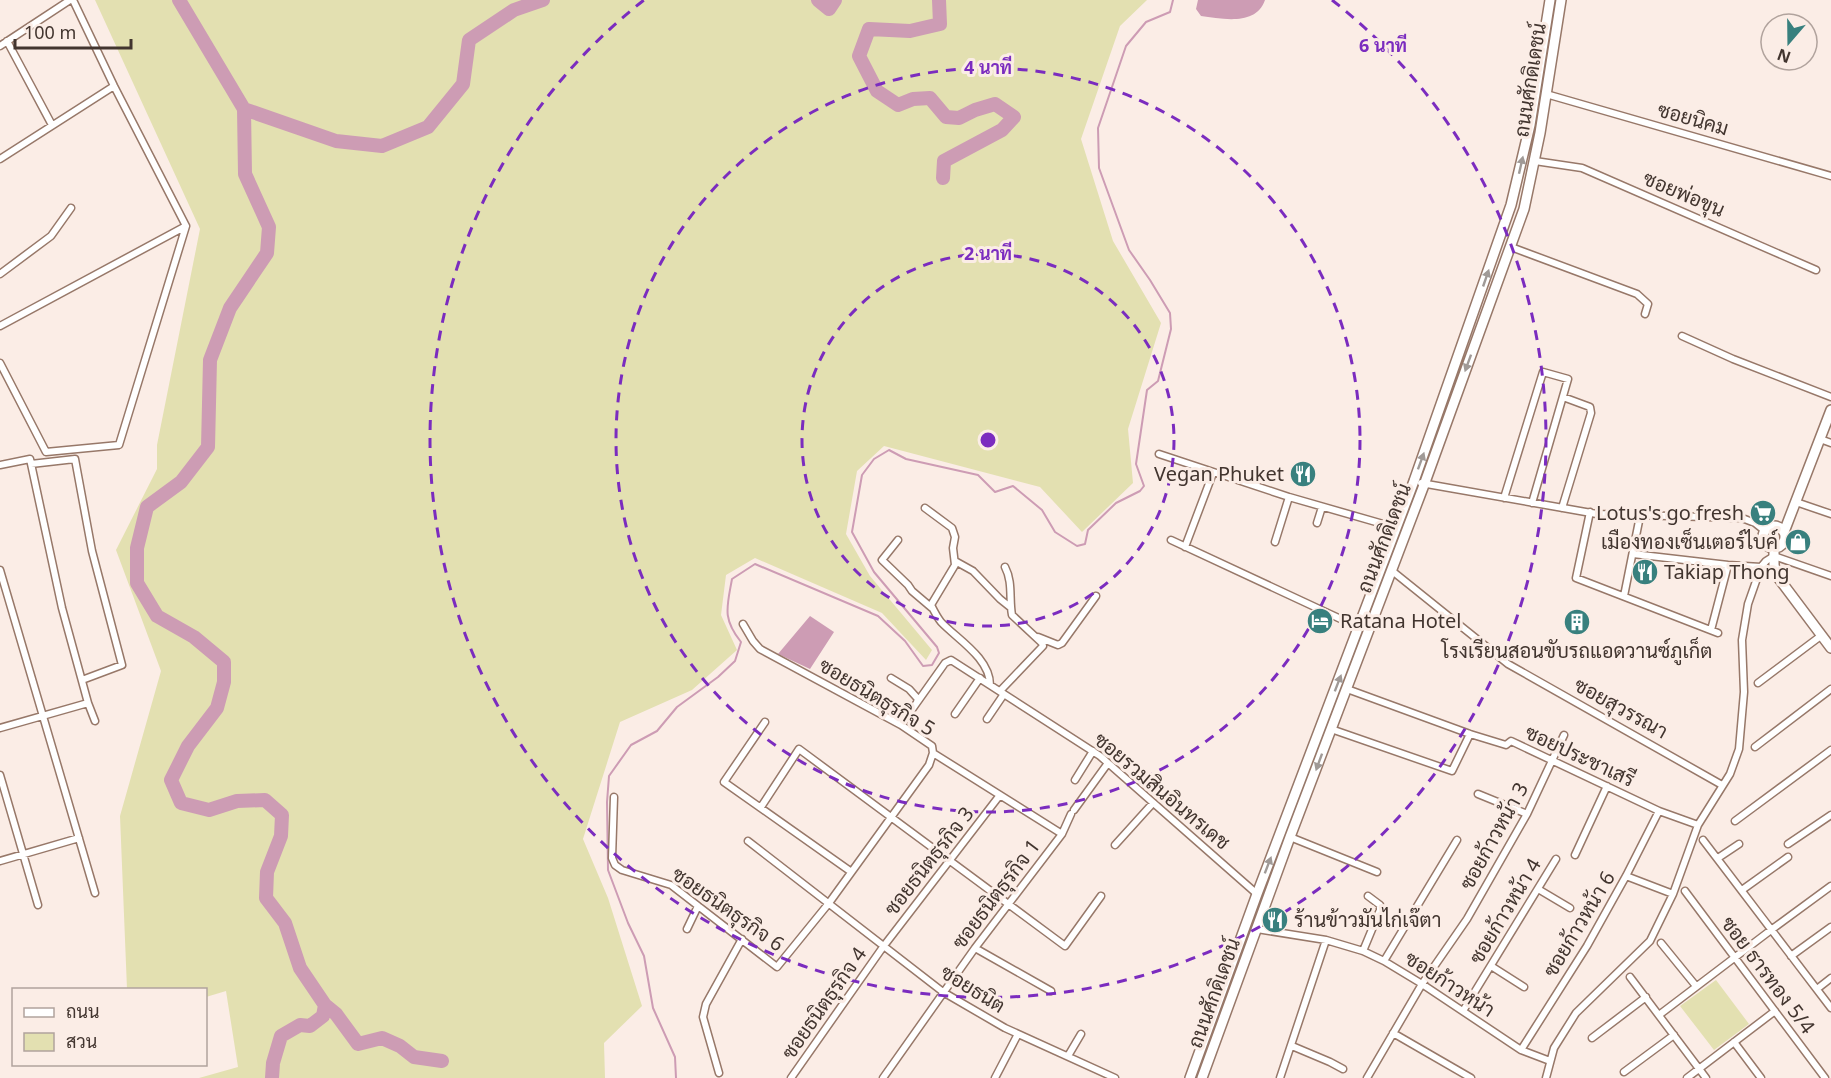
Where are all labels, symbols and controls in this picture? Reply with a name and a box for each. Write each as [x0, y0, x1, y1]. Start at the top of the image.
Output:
scale bar [15, 12, 130, 50]
north arrow [1759, 12, 1819, 72]
text: 100 m [24, 20, 76, 44]
street label: ถนนศักดิเดชน์ [1507, 21, 1552, 139]
text: 6 นาที [1359, 33, 1407, 57]
text: N [1774, 44, 1794, 69]
text: 4 นาที [964, 55, 1012, 79]
street label: ซอยนิคม [1655, 96, 1732, 142]
one-way arrow [1517, 155, 1526, 174]
street label: ซอยพ่อขุน [1639, 164, 1729, 224]
text: 2 นาที [964, 241, 1012, 265]
one-way arrow [1482, 269, 1492, 287]
one-way arrow [1463, 354, 1473, 372]
centre of rings [978, 430, 998, 450]
one-way arrow [1417, 452, 1427, 470]
restaurant icon: Vegan Phuket [1288, 459, 1318, 489]
place label: Vegan Phuket [1154, 460, 1284, 487]
street label: ถนนศักดิเดชน์ [1350, 479, 1417, 597]
supermarket icon: Lotus's go fresh [1748, 498, 1778, 528]
place label: Lotus's go fresh [1596, 499, 1744, 526]
place label: เมืองทองเซ็นเตอร์ไบค์ [1601, 527, 1778, 555]
shop icon: เมืองทองเซ็นเตอร์ไบค์ [1783, 527, 1813, 557]
restaurant icon: Takiap Thong [1630, 557, 1660, 587]
place label: Takiap Thong [1664, 558, 1790, 585]
hotel icon: Ratana Hotel [1305, 606, 1335, 636]
place label: Ratana Hotel [1340, 607, 1461, 634]
building icon: โรงเรียนสอนขับรถแอดวานซ์ภูเก็ต [1562, 607, 1592, 637]
place label: โรงเรียนสอนขับรถแอดวานซ์ภูเก็ต [1441, 636, 1712, 666]
street label: ซอยธนิตธุรกิจ 5 [814, 651, 940, 743]
street label: ซอยสุวรรณา [1569, 671, 1673, 745]
one-way arrow [1334, 674, 1344, 692]
street label: ซอยประชาเสรี [1521, 718, 1640, 793]
street label: ซอยรวมสินอินทรเดช [1089, 726, 1236, 855]
one-way arrow [1314, 753, 1324, 771]
street label: ซอยก้าวหน้า 3 [1453, 777, 1534, 894]
street label: ซอยธนิตธุรกิจ 3 [878, 801, 980, 921]
street label: ซอยธนิตธุรกิจ 1 [945, 833, 1047, 955]
street label: ซอยก้าวหน้า 4 [1462, 852, 1547, 969]
one-way arrow [1264, 856, 1274, 874]
street label: ซอยธนิตธุรกิจ 6 [666, 860, 790, 958]
street label: ซอยก้าวหน้า 6 [1536, 866, 1621, 982]
restaurant icon: ร้านข้าวมันไก่เจ๊ตา [1260, 905, 1290, 935]
place label: ร้านข้าวมันไก่เจ๊ตา [1294, 906, 1441, 933]
street label: ซอย ธารทอง 5/4 [1715, 911, 1822, 1039]
street label: ถนนศักดิเดชน์ [1181, 934, 1246, 1052]
street label: ซอยธนิตธุรกิจ 4 [775, 941, 873, 1065]
street label: ซอยก้าวหน้า [1400, 944, 1500, 1023]
street label: ซอยธนิต [936, 958, 1011, 1019]
legend [12, 988, 207, 1066]
text: ถนน [66, 999, 99, 1023]
text: สวน [66, 1029, 97, 1053]

